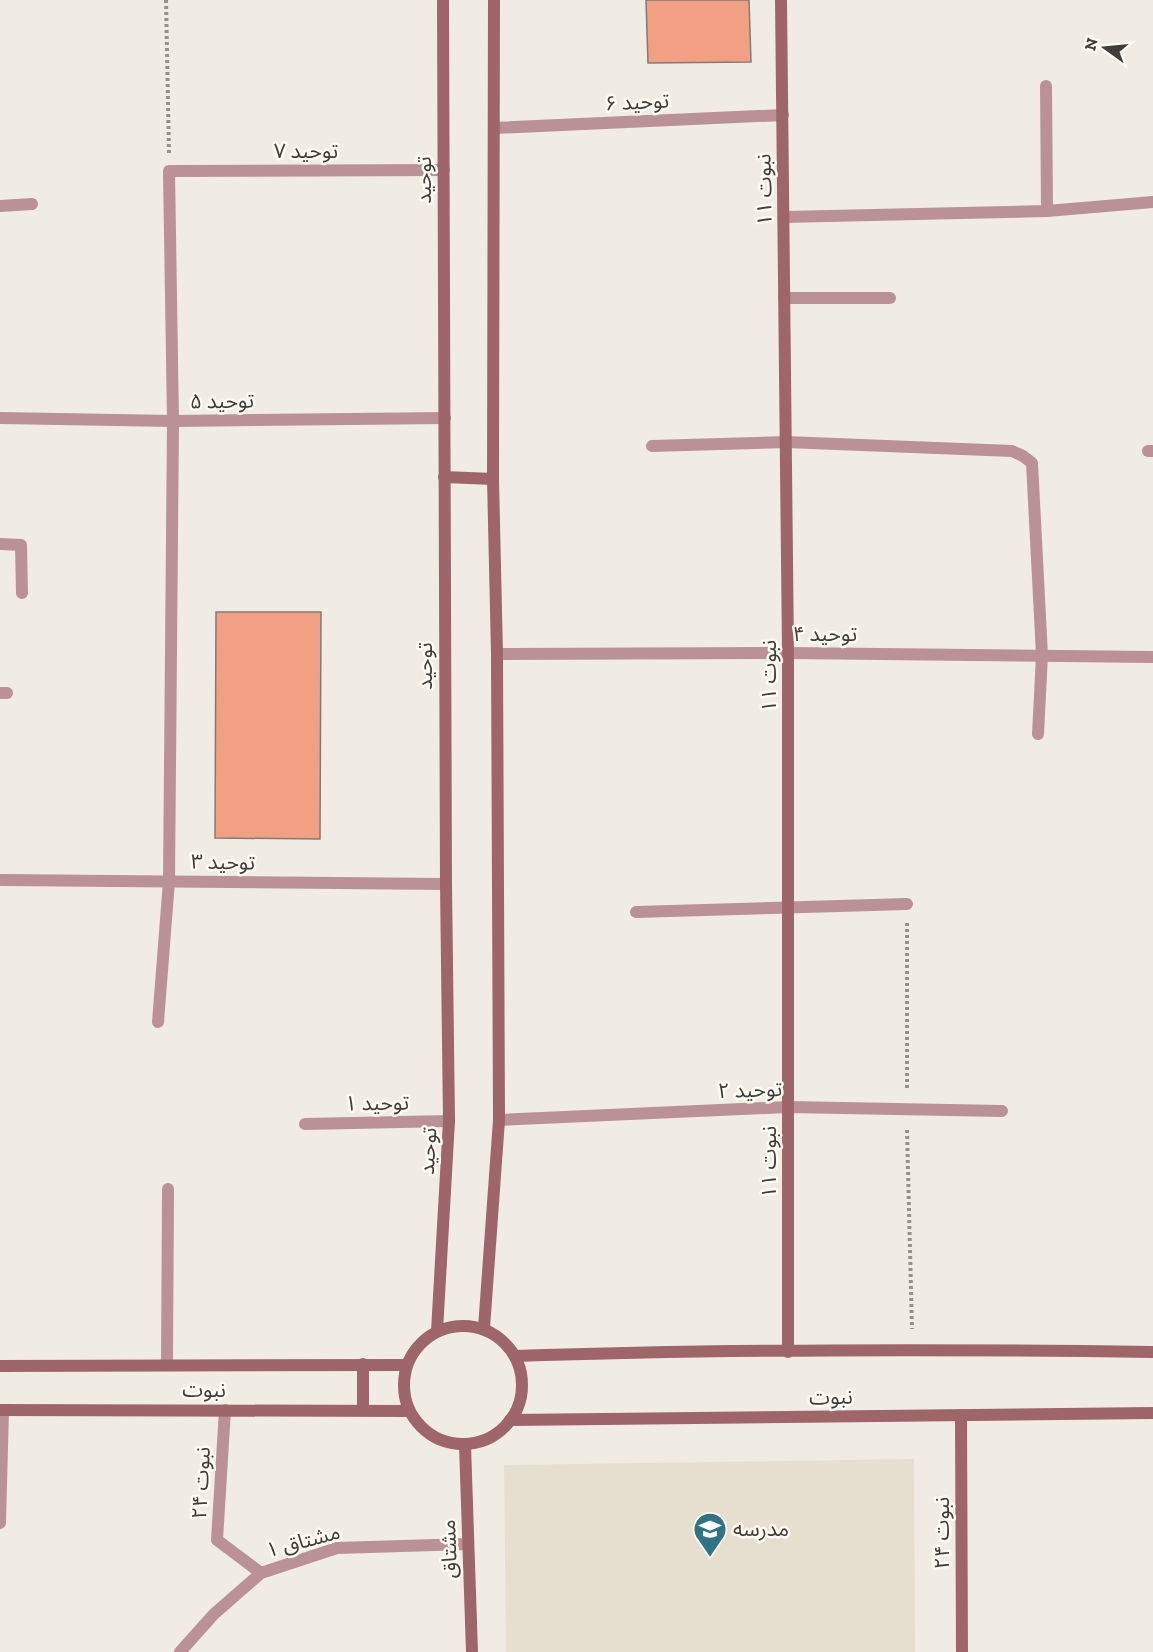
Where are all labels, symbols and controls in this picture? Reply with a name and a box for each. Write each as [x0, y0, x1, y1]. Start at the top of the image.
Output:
north arrow [1075, 18, 1135, 78]
text: N [1080, 36, 1102, 53]
street label: توحید ۶ [604, 87, 670, 116]
street label: توحید ۷ [274, 138, 338, 163]
street label: نبوت ۱۱ [750, 154, 777, 226]
street label: توحید [411, 156, 436, 204]
street label: توحید ۵ [190, 387, 254, 414]
street label: توحید ۴ [793, 621, 857, 646]
street label: نبوت ۱۱ [756, 640, 781, 712]
street label: توحید [412, 642, 437, 690]
street label: توحید ۳ [191, 848, 255, 875]
street label: توحید ۲ [717, 1076, 783, 1103]
street label: توحید ۱ [345, 1089, 409, 1116]
street label: نبوت ۱۱ [756, 1126, 781, 1198]
street label: توحید [414, 1127, 441, 1175]
street label: نبوت [182, 1377, 226, 1402]
street label: نبوت [809, 1384, 853, 1409]
street label: نبوت ۲۴ [186, 1446, 215, 1520]
street label: نبوت ۲۴ [929, 1497, 954, 1569]
school or university icon: مدرسه [692, 1511, 728, 1558]
place label: مدرسه [733, 1516, 789, 1541]
street label: مشتاق ۱ [263, 1519, 343, 1562]
street label: مشتاق [435, 1519, 462, 1579]

